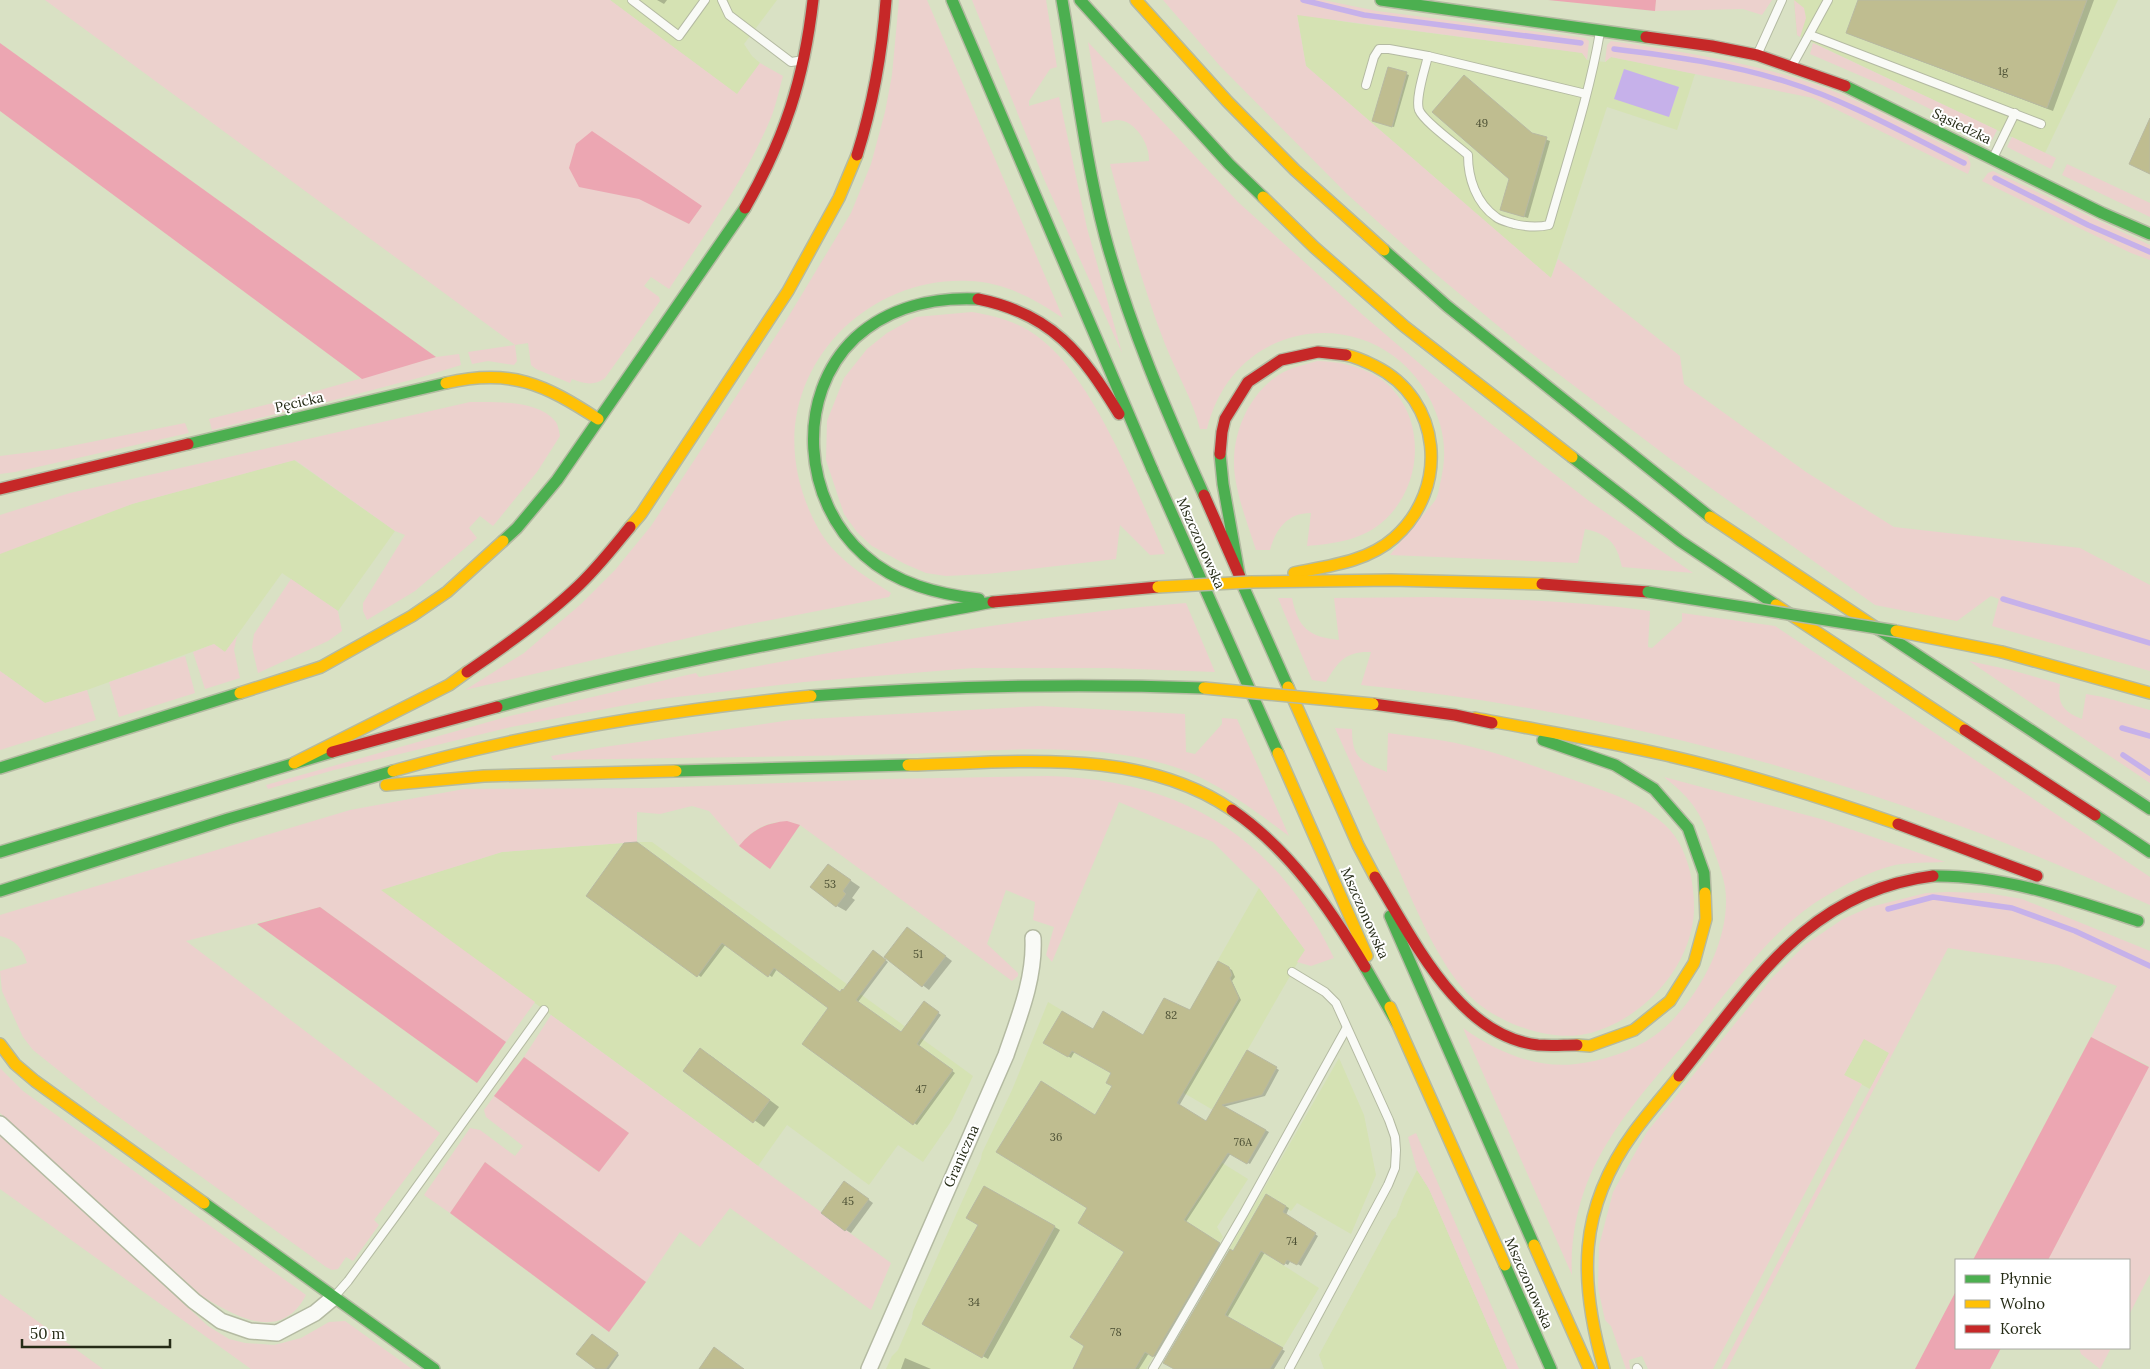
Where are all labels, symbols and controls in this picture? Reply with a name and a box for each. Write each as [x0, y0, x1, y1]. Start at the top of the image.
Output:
house number: 1g [1998, 64, 2009, 78]
street label: Sąsiedzka [1930, 104, 1994, 148]
house number: 49 [1476, 116, 1488, 130]
street label: Pęcicka [273, 388, 325, 416]
street label: Mszczonowska [1173, 495, 1229, 591]
street label: Mszczonowska [1337, 865, 1393, 961]
house number: 53 [824, 877, 836, 891]
house number: 51 [913, 947, 923, 961]
house number: 82 [1165, 1008, 1177, 1022]
house number: 47 [915, 1082, 927, 1096]
street label: Graniczna [939, 1122, 983, 1190]
house number: 36 [1050, 1130, 1062, 1144]
house number: 76A [1234, 1135, 1253, 1149]
house number: 45 [842, 1194, 854, 1208]
house number: 74 [1287, 1234, 1297, 1248]
street label: Mszczonowska [1501, 1235, 1557, 1331]
legend [1955, 1259, 2130, 1349]
text: Płynnie [2000, 1269, 2052, 1288]
text: Wolno [2000, 1294, 2045, 1313]
house number: 34 [968, 1295, 980, 1309]
scale bar [22, 1316, 170, 1348]
text: Korek [2000, 1319, 2041, 1338]
text: 50 m [30, 1324, 65, 1343]
house number: 78 [1110, 1325, 1122, 1339]

